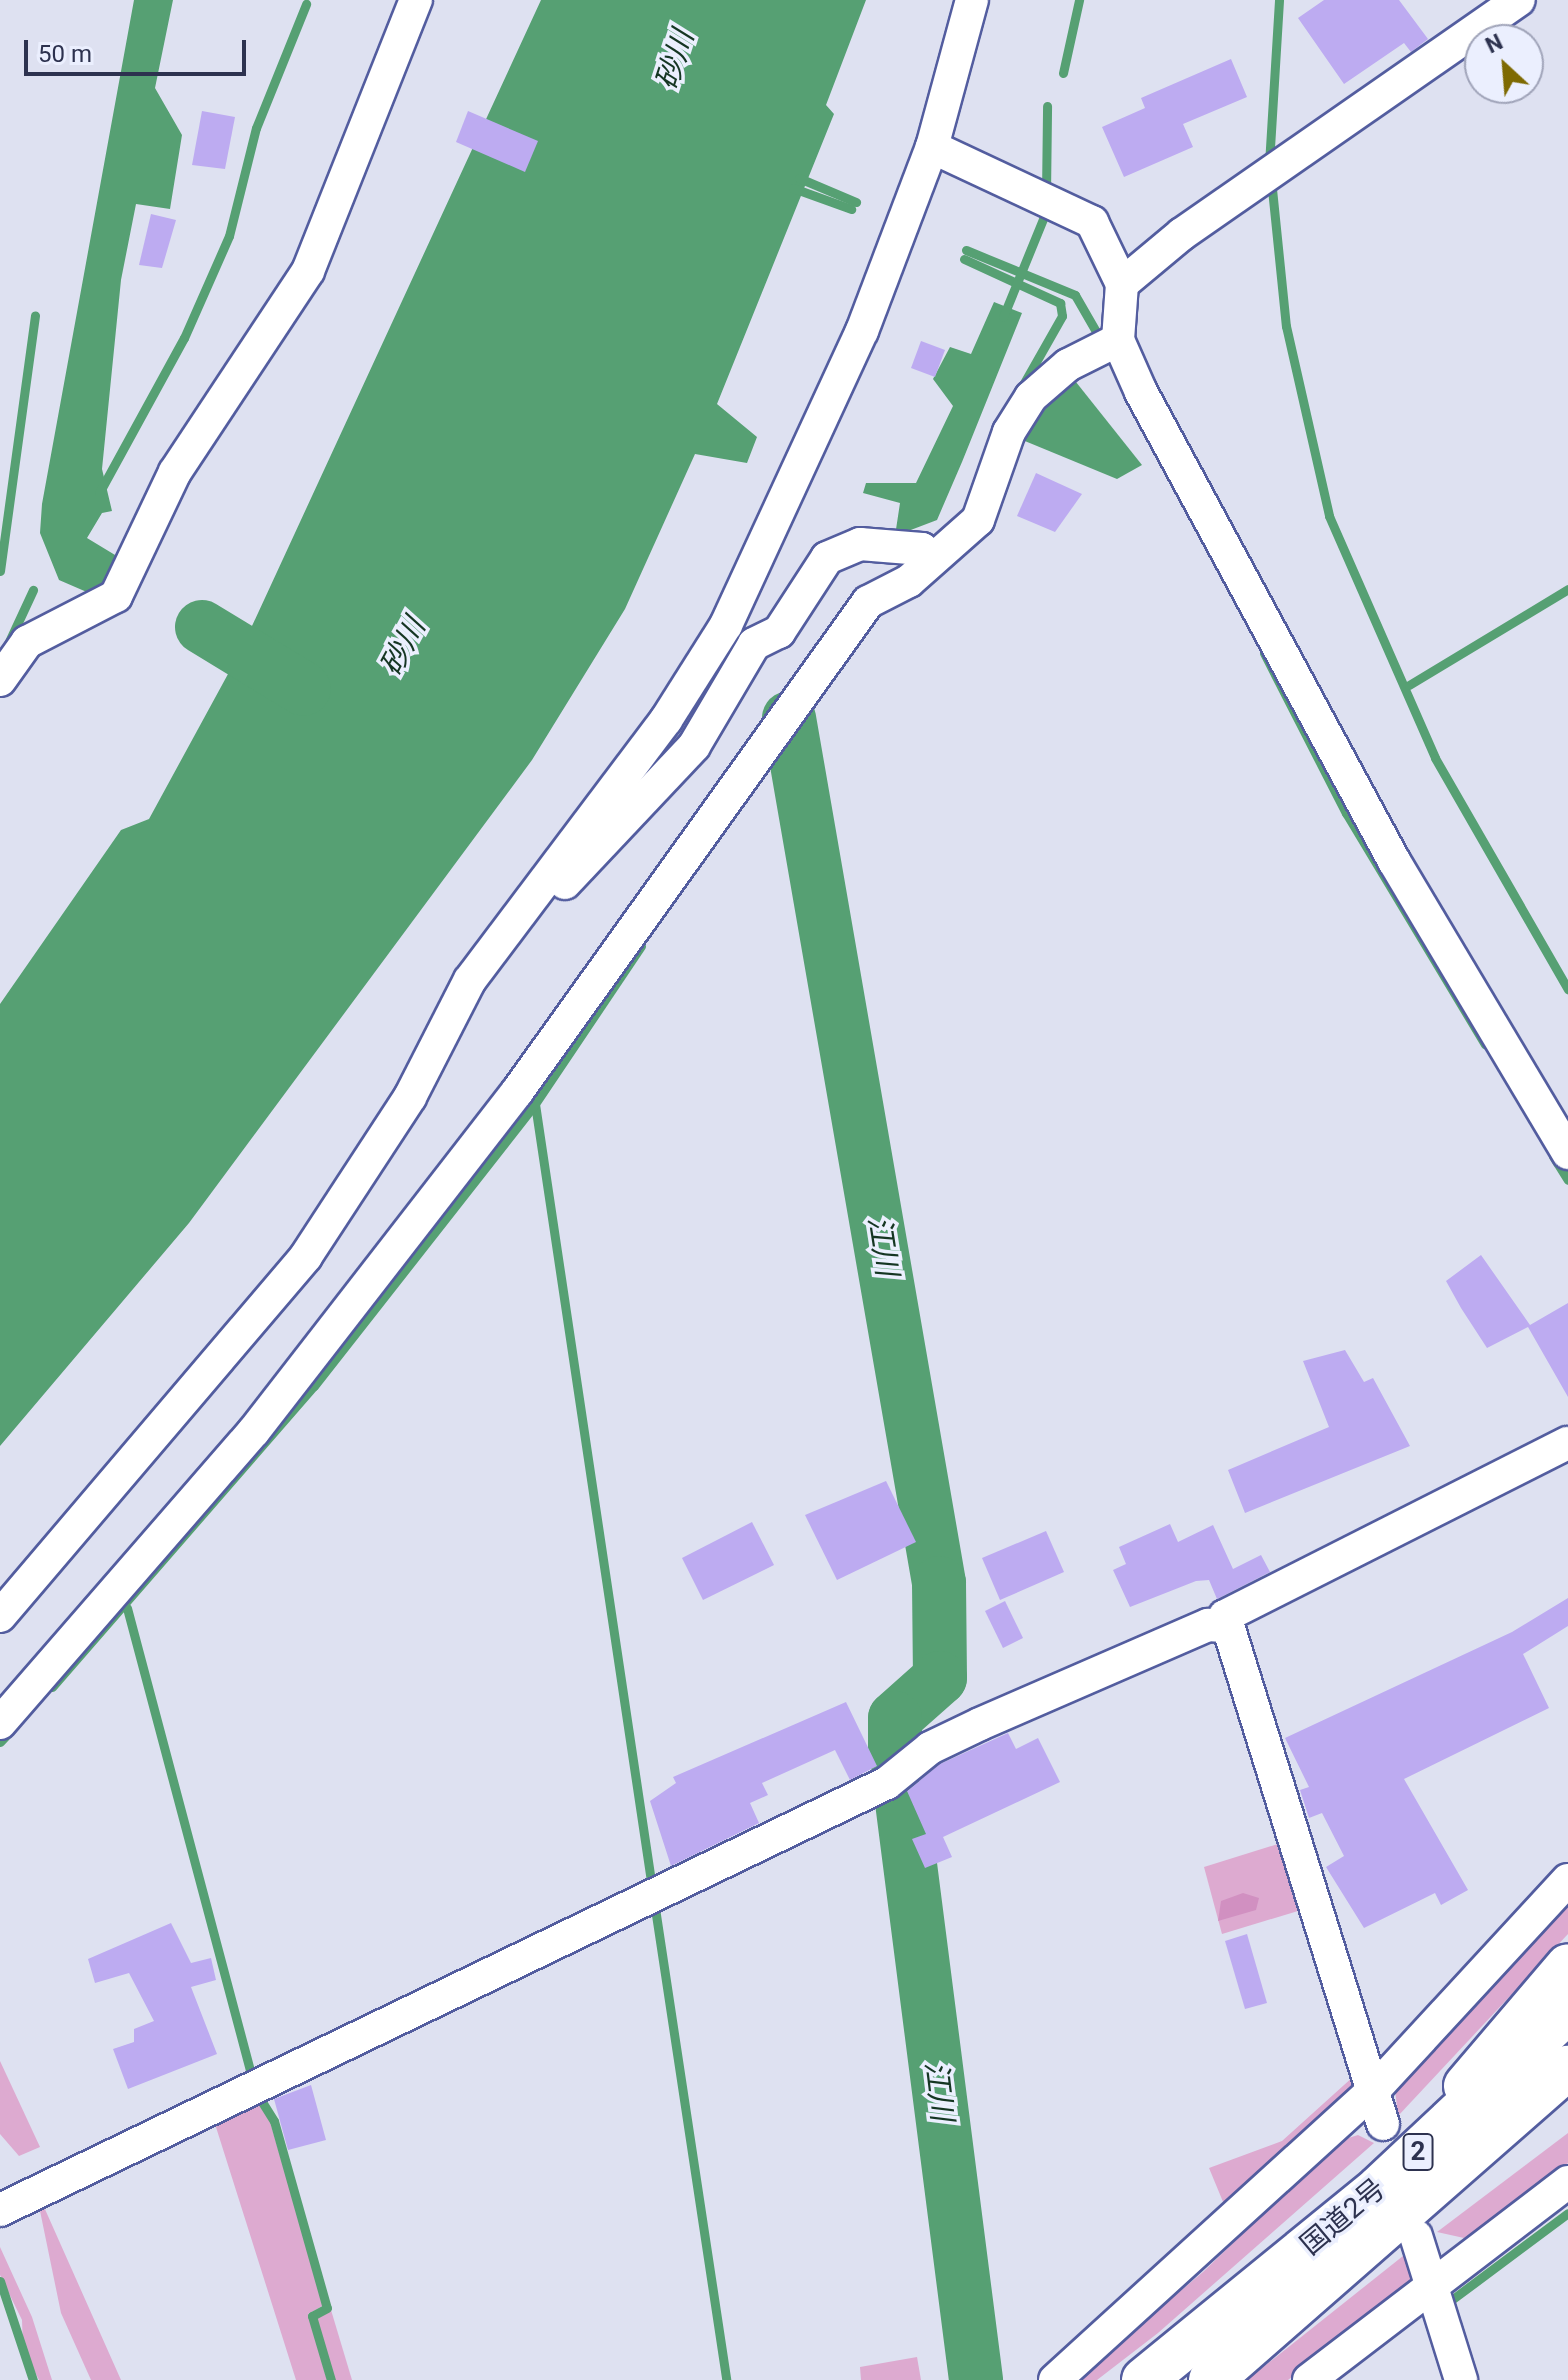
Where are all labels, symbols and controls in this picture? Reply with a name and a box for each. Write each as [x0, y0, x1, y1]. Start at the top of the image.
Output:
scale bar [28, 24, 250, 74]
north arrow [1464, 24, 1544, 104]
water label: 砂川 [649, 26, 701, 94]
text: N [1482, 29, 1507, 58]
text: 50 m [38, 40, 92, 68]
water label: 砂川 [373, 612, 433, 682]
water label: 江川 [861, 1214, 905, 1278]
water label: 江川 [917, 2059, 961, 2123]
road number: 2 [1402, 2130, 1434, 2174]
street label: 国道2号 [1294, 2172, 1392, 2262]

